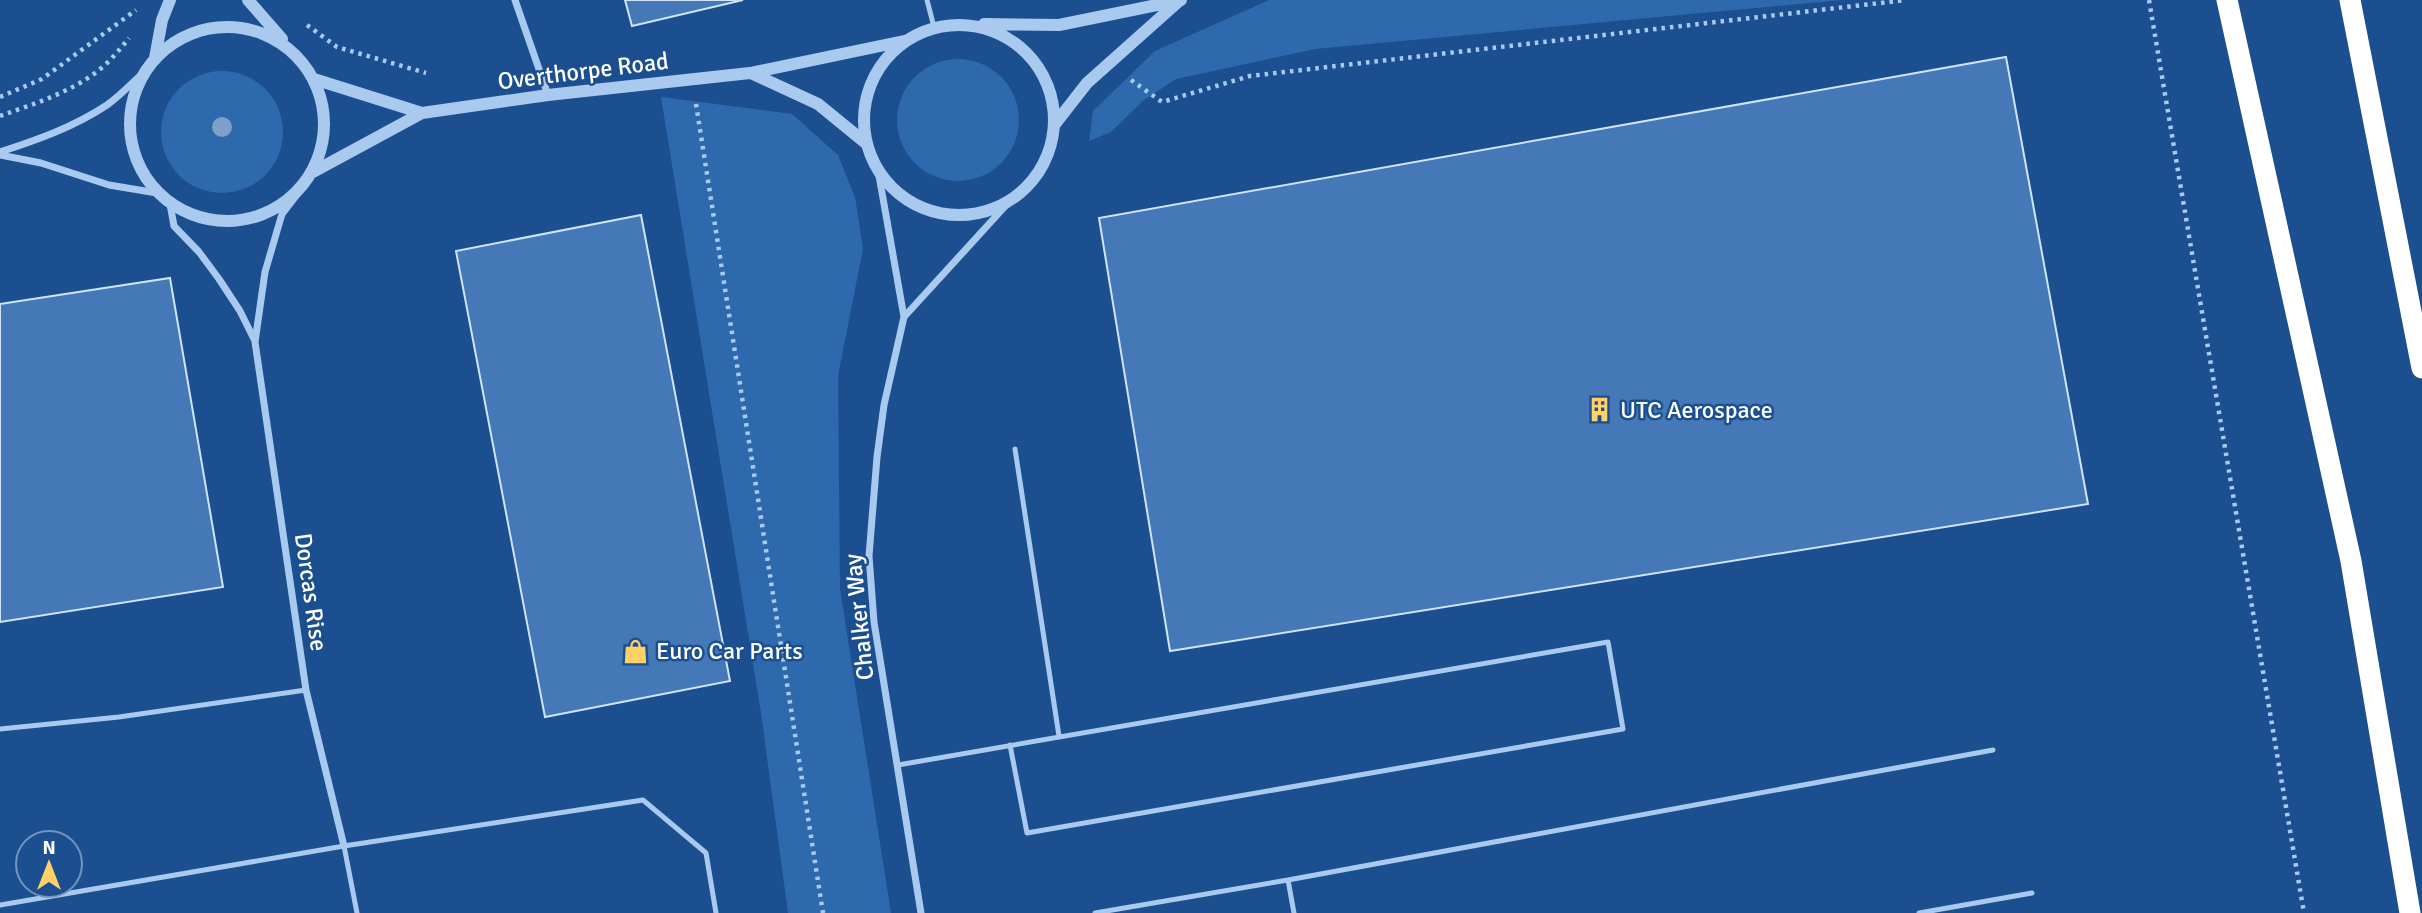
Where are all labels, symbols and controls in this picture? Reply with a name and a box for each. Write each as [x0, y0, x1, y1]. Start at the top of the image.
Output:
street label: Overthorpe Road [496, 46, 670, 96]
place label: UTC Aerospace [1620, 395, 1773, 425]
building icon: UTC Aerospace [1586, 396, 1614, 424]
street label: Dorcas Rise [288, 531, 334, 653]
street label: Chalker Way [837, 552, 881, 682]
place label: Euro Car Parts [656, 636, 803, 666]
shop icon: Euro Car Parts [622, 637, 650, 665]
north arrow [14, 829, 84, 899]
text: N [42, 836, 56, 860]

